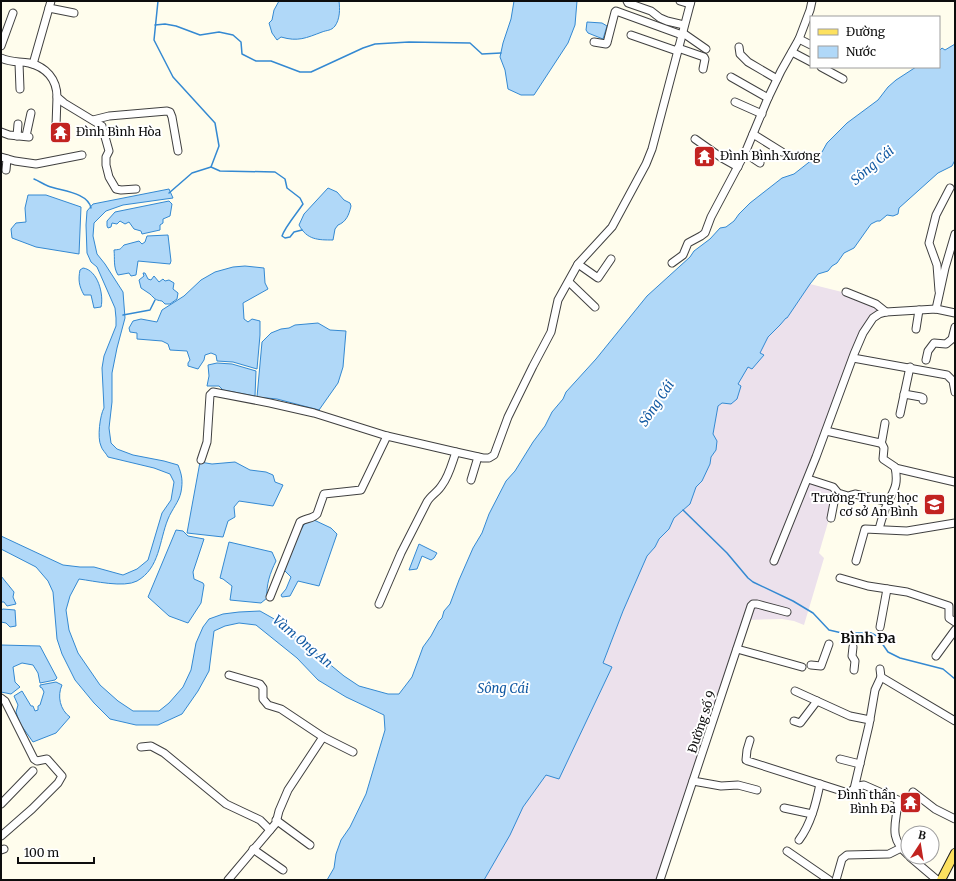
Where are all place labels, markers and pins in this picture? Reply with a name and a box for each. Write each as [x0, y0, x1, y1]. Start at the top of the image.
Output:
temple icon: Đình Bình Hòa [47, 119, 73, 145]
place label: Đình Bình Hòa [76, 124, 162, 139]
temple icon: Đình Bình Xương [692, 143, 718, 169]
place label: Đình Bình Xương [720, 148, 821, 163]
place label: Trường Trung học cơ sở An Bình [811, 490, 918, 519]
school or university icon: Trường Trung học cơ sở An Bình [921, 492, 947, 518]
place label: Đình thần Bình Đa [837, 787, 897, 816]
temple icon: Đình thần Bình Đa [898, 789, 924, 815]

